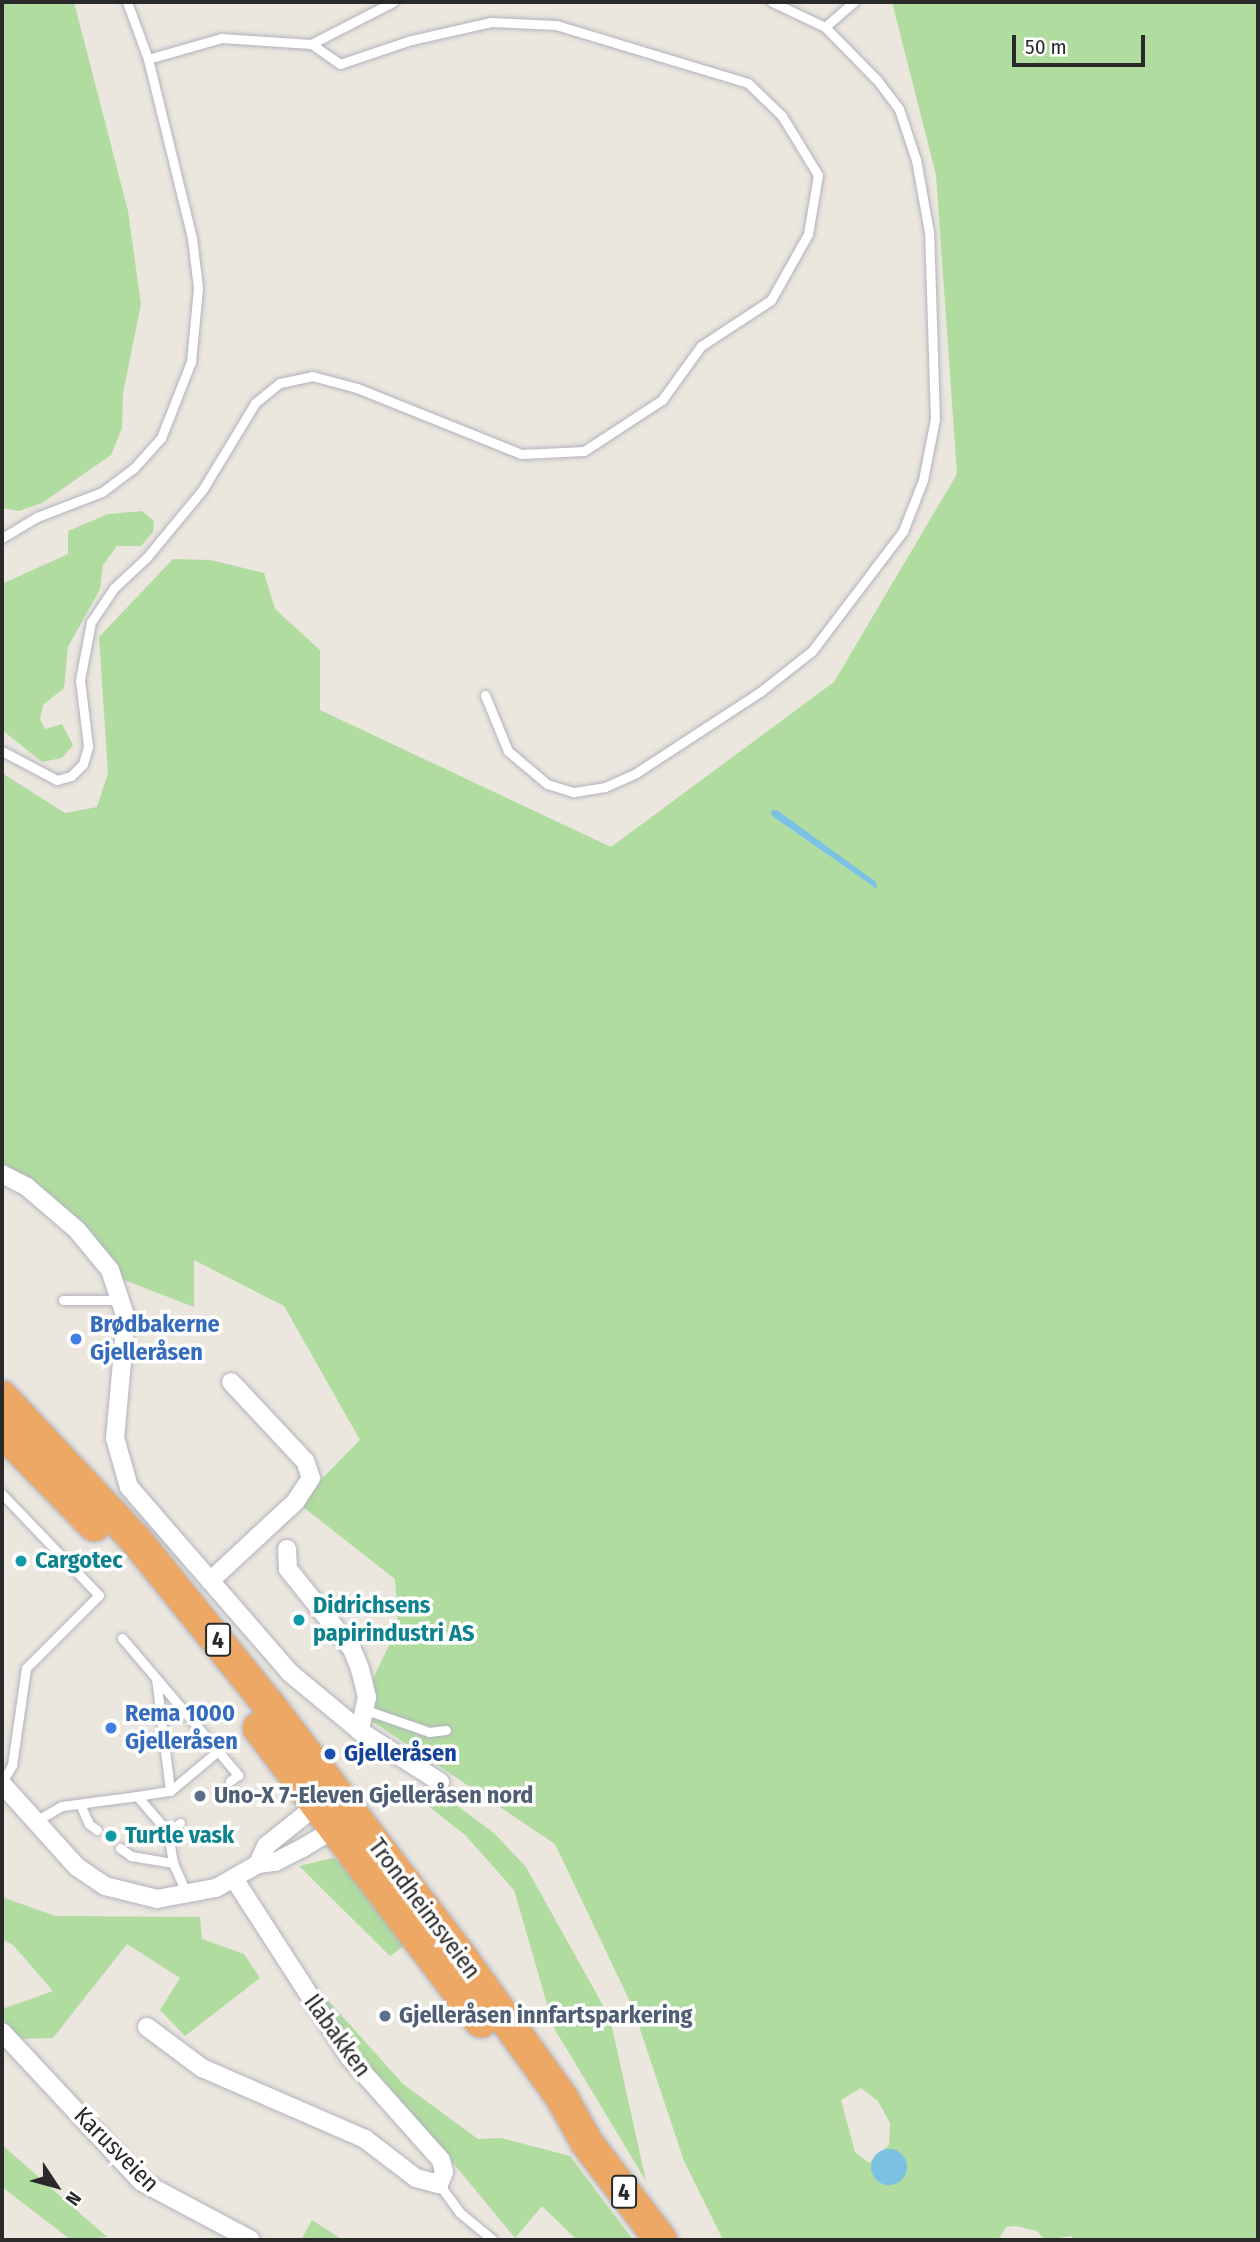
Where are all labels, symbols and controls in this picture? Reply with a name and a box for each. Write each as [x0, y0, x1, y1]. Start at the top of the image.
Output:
scale bar [1015, 21, 1148, 65]
text: 50 m [1025, 34, 1067, 60]
place label: Brødbakerne Gjelleråsen [90, 1311, 220, 1367]
marker: Brødbakerne Gjelleråsen [68, 1331, 84, 1347]
place label: Cargotec [35, 1547, 123, 1575]
marker: Cargotec [13, 1553, 29, 1569]
place label: Didrichsens papirindustri AS [313, 1592, 475, 1648]
marker: Didrichsens papirindustri AS [291, 1612, 307, 1628]
road number: 4 [204, 1620, 232, 1660]
place label: Rema 1000 Gjelleråsen [125, 1700, 238, 1756]
marker: Rema 1000 Gjelleråsen [103, 1720, 119, 1736]
place label: Gjelleråsen [344, 1740, 457, 1768]
marker: Gjelleråsen [322, 1746, 338, 1762]
place label: Uno-X 7-Eleven Gjelleråsen nord [214, 1782, 533, 1810]
marker: Uno-X 7-Eleven Gjelleråsen nord [192, 1788, 208, 1804]
place label: Turtle vask [125, 1822, 234, 1850]
marker: Turtle vask [103, 1828, 119, 1844]
street label: Trondheimsveien [362, 1833, 486, 1985]
street label: Ilabakken [297, 1989, 377, 2083]
place label: Gjelleråsen innfartsparkering [399, 2002, 692, 2030]
marker: Gjelleråsen innfartsparkering [377, 2008, 393, 2024]
street label: Karusveien [68, 2102, 164, 2198]
north arrow [21, 2151, 91, 2221]
road number: 4 [610, 2172, 638, 2212]
text: N [61, 2187, 86, 2210]

